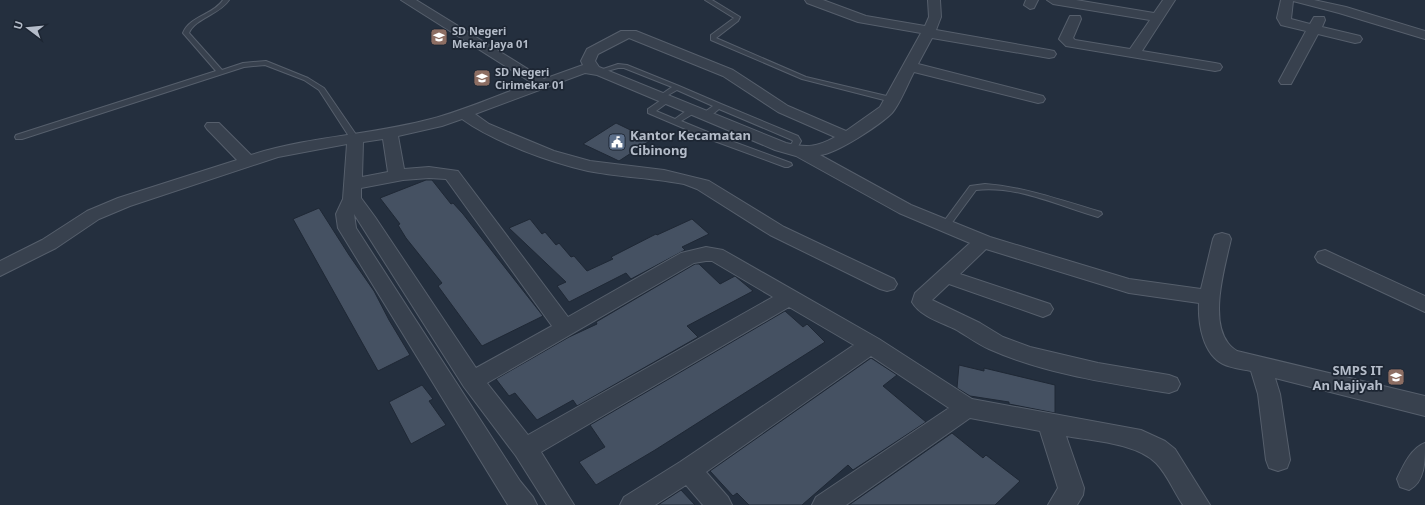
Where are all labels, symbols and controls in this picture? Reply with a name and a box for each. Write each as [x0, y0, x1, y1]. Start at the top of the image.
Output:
north arrow [8, 8, 48, 48]
text: U [10, 19, 26, 31]
place label: SD Negeri Mekar Jaya 01 [452, 23, 529, 51]
school or university icon: SD Negeri Mekar Jaya 01 [429, 27, 449, 47]
place label: SD Negeri Cirimekar 01 [495, 64, 565, 92]
school or university icon: SD Negeri Cirimekar 01 [472, 68, 492, 88]
place label: Kantor Kecamatan Cibinong [630, 126, 751, 159]
public building icon: Kantor Kecamatan Cibinong [607, 132, 627, 152]
place label: SMPS IT An Najiyah [1312, 361, 1383, 394]
school or university icon: SMPS IT An Najiyah [1386, 367, 1406, 387]

